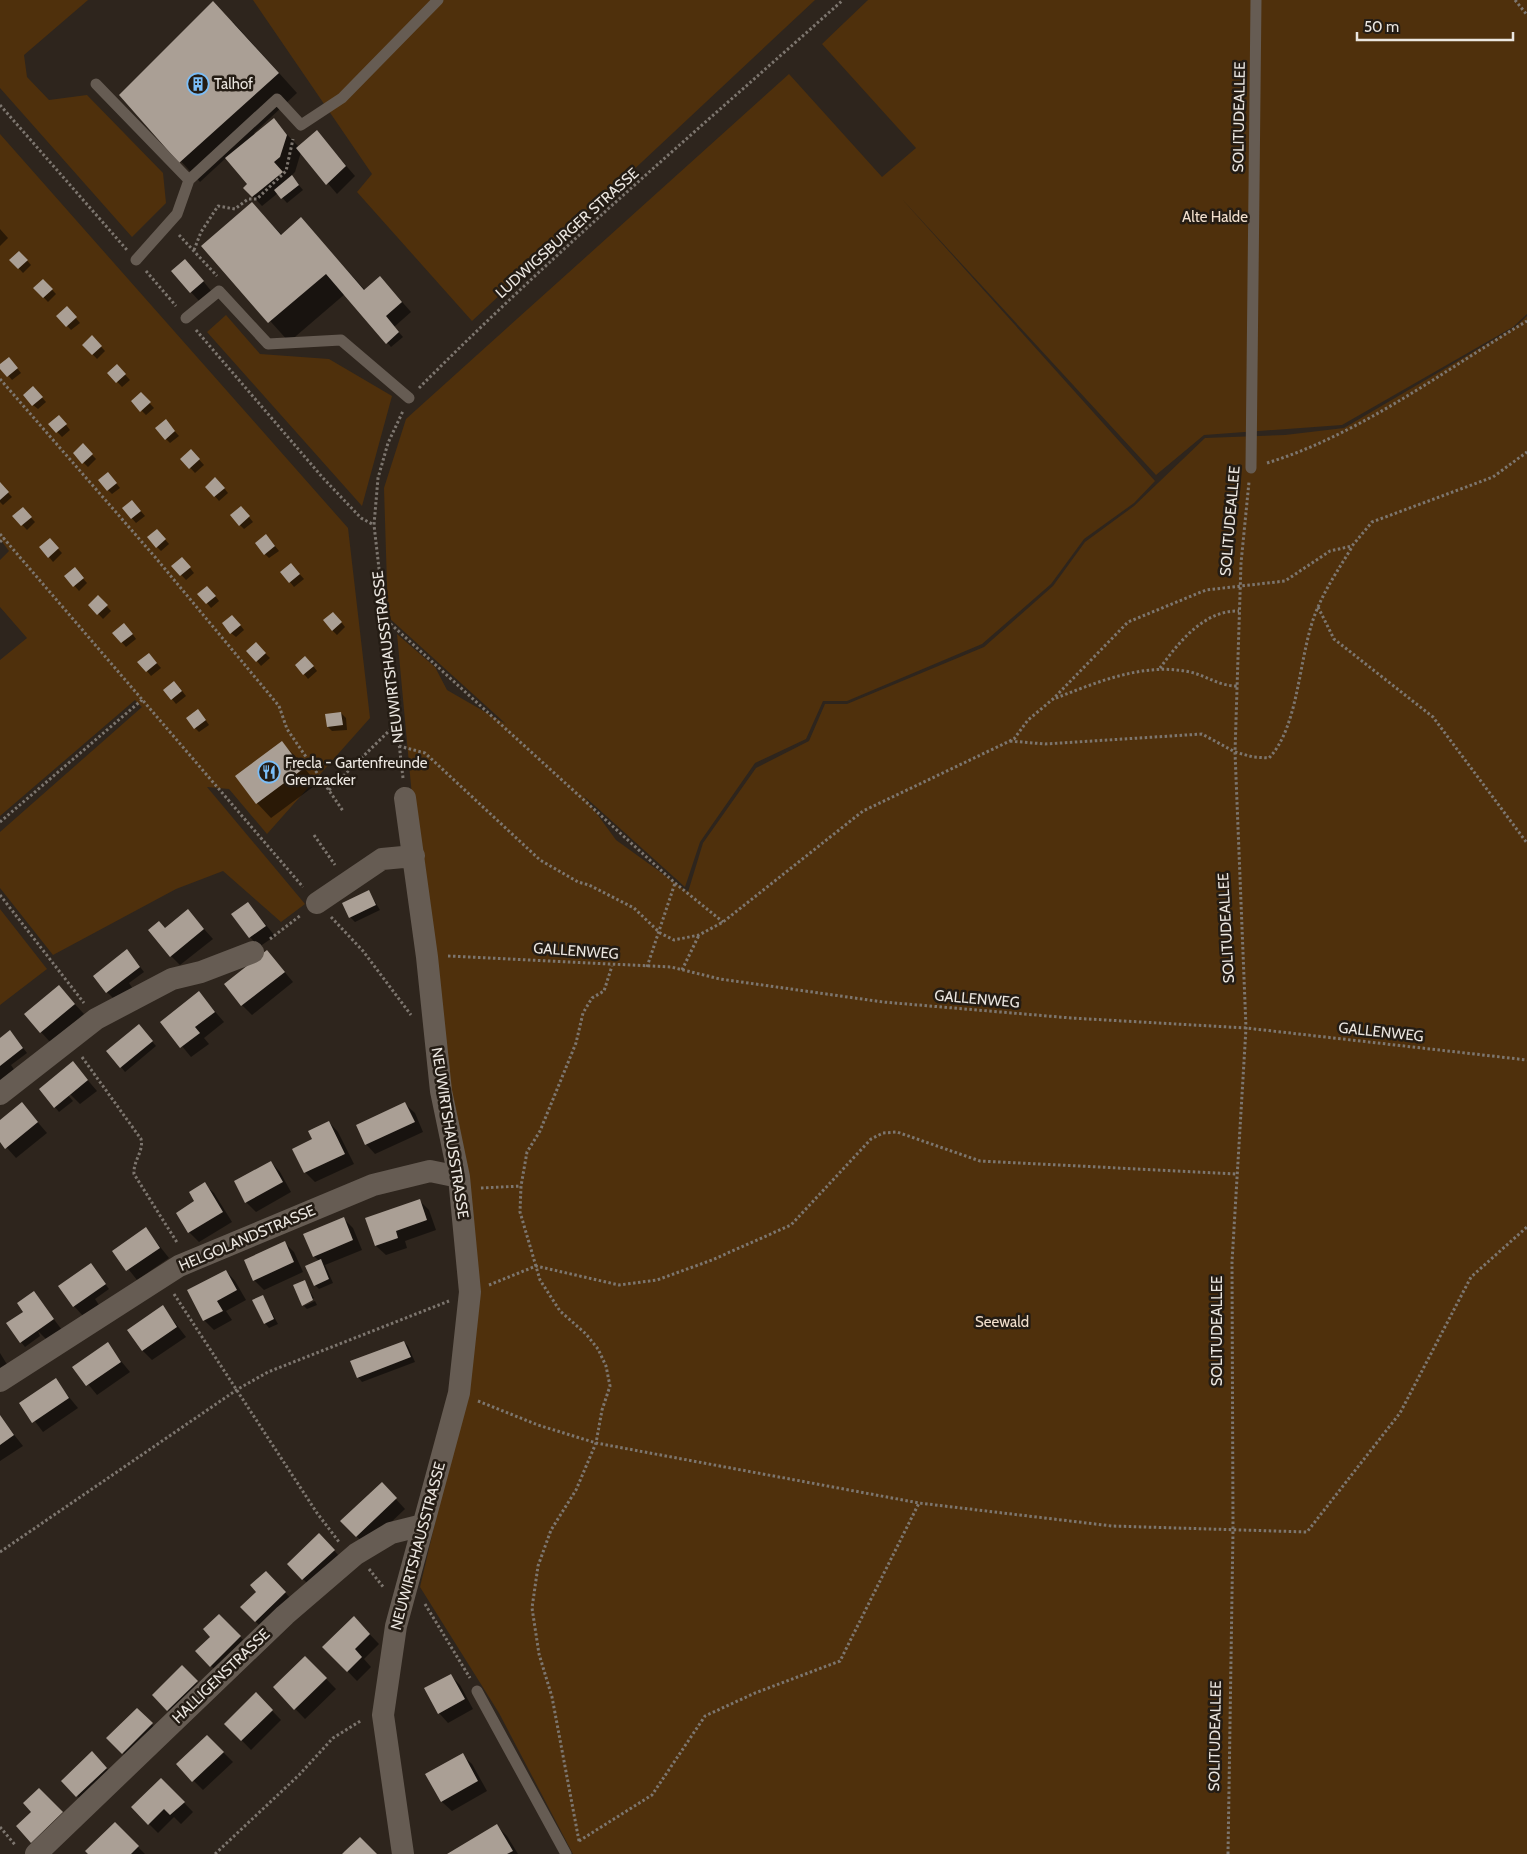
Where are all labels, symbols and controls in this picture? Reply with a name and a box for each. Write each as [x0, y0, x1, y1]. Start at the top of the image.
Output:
scale bar [1357, 10, 1513, 42]
text: 50 m [1364, 18, 1399, 36]
street label: SOLITUDEALLEE [1229, 62, 1249, 172]
building icon: Talhof [186, 72, 210, 96]
place label: Talhof [214, 75, 253, 93]
street label: LUDWIGSBURGER STRASSE [492, 164, 642, 302]
park label: Alte Halde [1182, 208, 1248, 226]
street label: SOLITUDEALLEE [1216, 465, 1244, 577]
street label: NEUWIRTSHAUSSTRASSE [368, 570, 408, 744]
place label: Frecla - Gartenfreunde Grenzacker [285, 754, 428, 789]
restaurant icon: Frecla - Gartenfreunde Grenzacker [257, 760, 281, 784]
street label: SOLITUDEALLEE [1214, 872, 1238, 984]
street label: GALLENWEG [533, 939, 619, 963]
street label: GALLENWEG [934, 986, 1020, 1012]
street label: GALLENWEG [1337, 1019, 1425, 1045]
street label: NEUWIRTSHAUSSTRASSE [428, 1046, 472, 1220]
street label: HELGOLANDSTRASSE [176, 1201, 318, 1275]
street label: SOLITUDEALLEE [1208, 1276, 1226, 1386]
park label: Seewald [975, 1313, 1029, 1331]
street label: NEUWIRTSHAUSSTRASSE [387, 1460, 449, 1632]
street label: HALLIGENSTRASSE [169, 1625, 273, 1727]
street label: SOLITUDEALLEE [1205, 1681, 1225, 1791]

